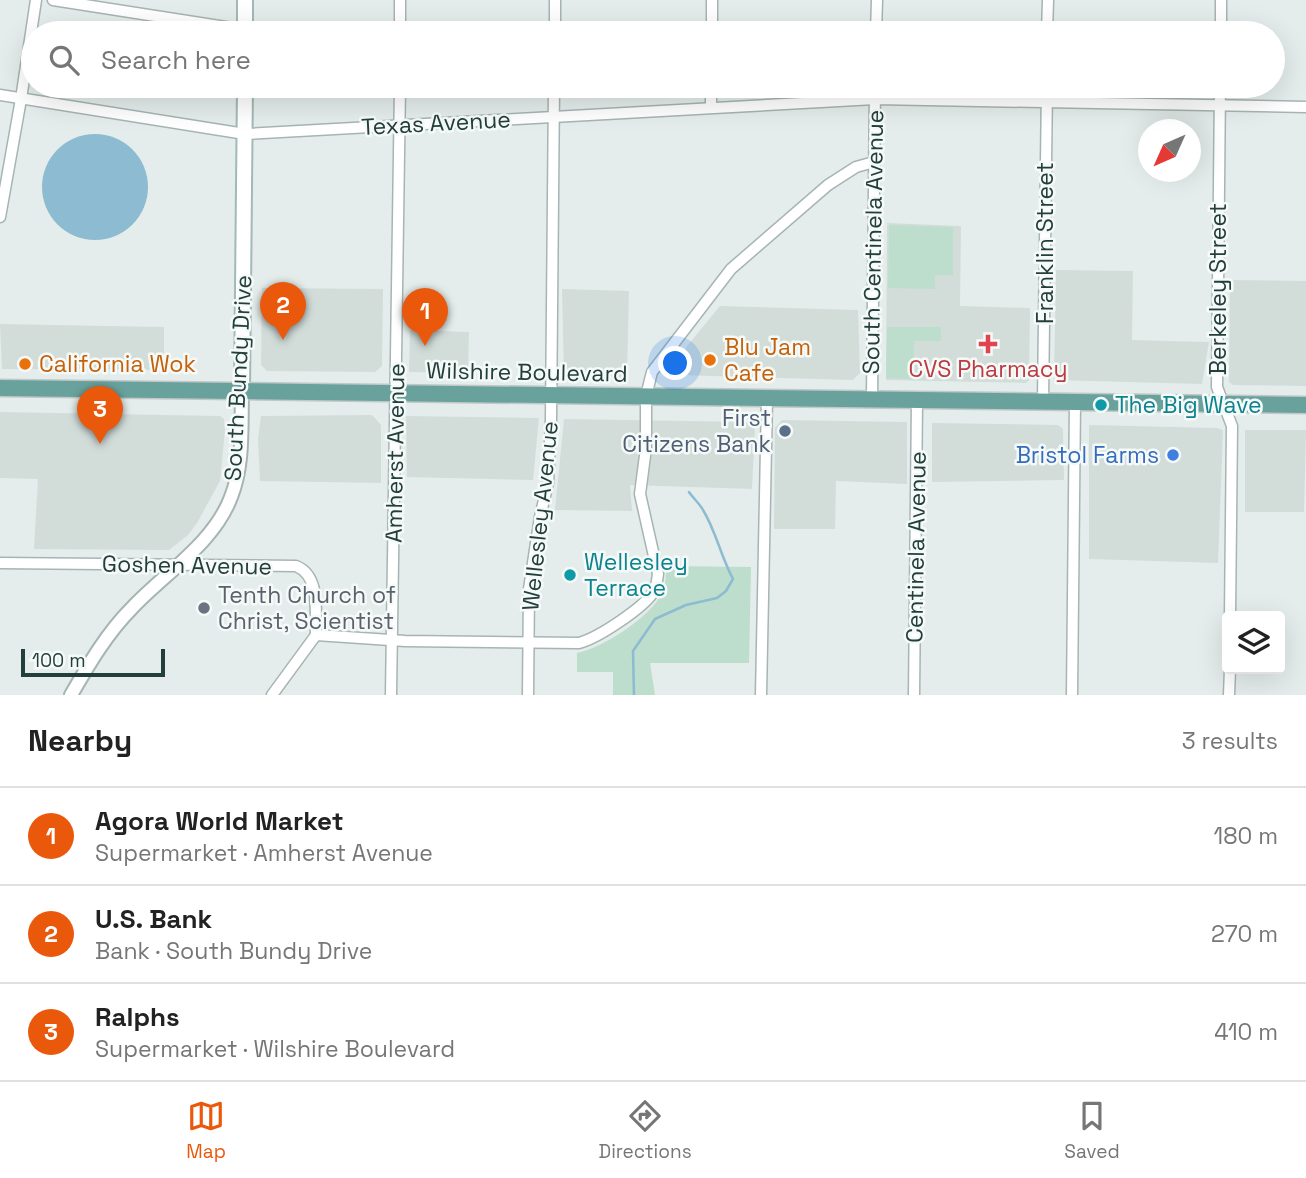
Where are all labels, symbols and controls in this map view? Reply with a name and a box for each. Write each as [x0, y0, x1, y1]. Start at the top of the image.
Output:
search box [21, 21, 1285, 98]
icon: search [45, 41, 83, 79]
text: Search here [101, 43, 251, 77]
street label: Texas Avenue [361, 104, 511, 142]
street label: South Centinela Avenue [856, 109, 890, 375]
north arrow [1138, 119, 1201, 182]
street label: Franklin Street [1030, 162, 1060, 324]
street label: Berkeley Street [1203, 203, 1233, 375]
street label: South Bundy Drive [218, 274, 258, 482]
pin: 2 [260, 282, 306, 340]
pin: 1 [402, 288, 448, 346]
place label: Blu Jam Cafe [724, 332, 811, 388]
marker: CVS Pharmacy [980, 336, 996, 352]
your location [658, 346, 692, 380]
place label: California Wok [39, 349, 196, 379]
marker: Blu Jam Cafe [702, 352, 718, 368]
place label: CVS Pharmacy [909, 354, 1068, 384]
street label: Wilshire Boulevard [426, 355, 628, 389]
marker: California Wok [17, 356, 33, 372]
street label: Amherst Avenue [378, 363, 412, 543]
pin: 3 [77, 386, 123, 444]
place label: The Big Wave [1115, 390, 1262, 420]
marker: The Big Wave [1093, 397, 1109, 413]
place label: First Citizens Bank [622, 403, 771, 459]
street label: Wellesley Avenue [515, 420, 565, 612]
marker: First Citizens Bank [777, 423, 793, 439]
place label: Bristol Farms [1016, 440, 1159, 470]
marker: Bristol Farms [1165, 447, 1181, 463]
street label: Centinela Avenue [899, 451, 933, 643]
place label: Wellesley Terrace [584, 547, 688, 603]
street label: Goshen Avenue [102, 549, 272, 581]
marker: Wellesley Terrace [562, 567, 578, 583]
place label: Tenth Church of Christ, Scientist [218, 580, 396, 636]
marker: Tenth Church of Christ, Scientist [196, 600, 212, 616]
map controls [1222, 611, 1285, 674]
button: layers [1222, 611, 1285, 674]
scale bar [21, 646, 164, 678]
text: 100 m [32, 648, 86, 673]
text: Nearby [28, 721, 132, 760]
text: 3 results [1182, 726, 1278, 756]
text: Agora World Market [95, 804, 344, 838]
text: 1 [46, 821, 56, 851]
text: 180 m [1214, 821, 1278, 851]
text: Supermarket · Amherst Avenue [95, 838, 433, 868]
text: U.S. Bank [95, 902, 212, 936]
text: 2 [44, 919, 58, 949]
text: 270 m [1211, 919, 1278, 949]
text: Bank · South Bundy Drive [95, 936, 372, 966]
text: Ralphs [95, 1000, 180, 1034]
text: 3 [44, 1017, 58, 1047]
text: 410 m [1214, 1017, 1278, 1047]
text: Supermarket · Wilshire Boulevard [95, 1034, 455, 1064]
tab: Map [186, 1097, 226, 1164]
tab: Directions [599, 1097, 692, 1164]
tab: Saved [1064, 1097, 1120, 1164]

